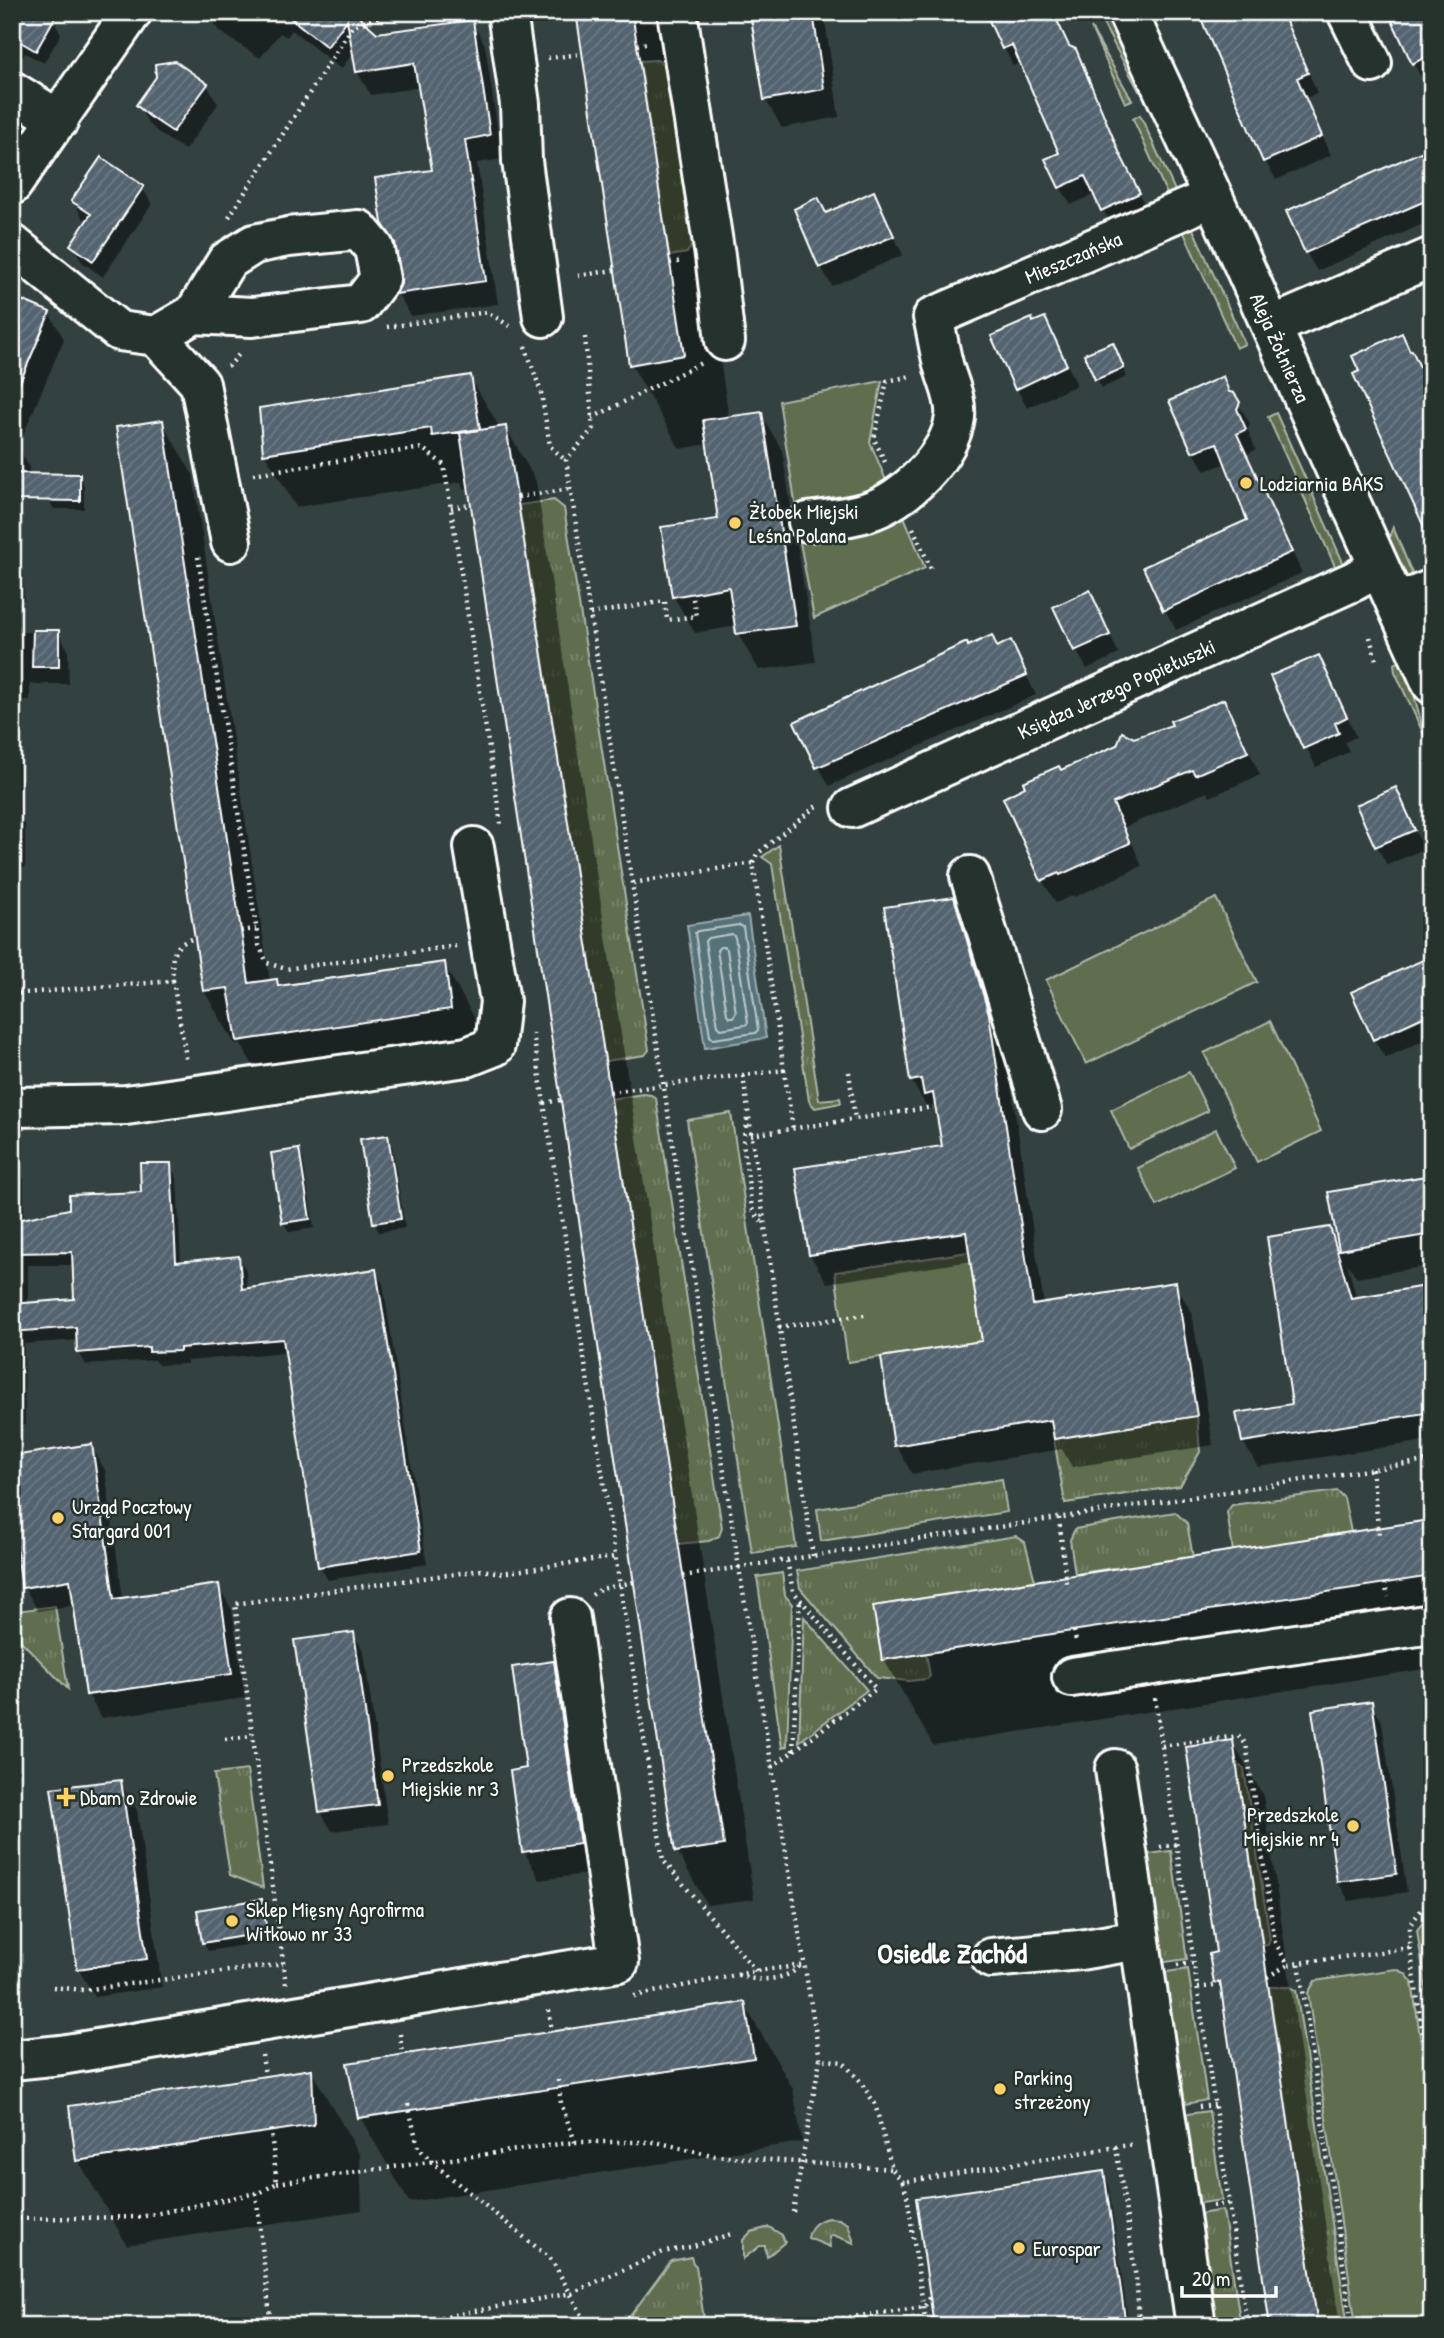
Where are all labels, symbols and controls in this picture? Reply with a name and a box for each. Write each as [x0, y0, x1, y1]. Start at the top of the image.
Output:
street label: Mieszczańska [1020, 223, 1126, 291]
street label: Aleja Żołnierza [1243, 288, 1318, 407]
place label: Lodziarnia BAKS [1260, 469, 1384, 498]
marker: Lodziarnia BAKS [1238, 475, 1254, 491]
place label: Żłobek Miejski Leśna Polana [749, 497, 859, 550]
marker: Żłobek Miejski Leśna Polana [727, 515, 743, 531]
street label: Księdza Jerzego Popiełuszki [1013, 631, 1220, 746]
place label: Urząd Pocztowy Stargard 001 [72, 1492, 192, 1545]
marker: Urząd Pocztowy Stargard 001 [50, 1510, 66, 1526]
place label: Przedszkole Miejskie nr 3 [402, 1750, 499, 1803]
marker: Przedszkole Miejskie nr 3 [380, 1768, 396, 1784]
place label: Dbam o Zdrowie [80, 1783, 197, 1812]
marker: Dbam o Zdrowie [58, 1789, 74, 1805]
place label: Przedszkole Miejskie nr 4 [1244, 1800, 1339, 1853]
marker: Przedszkole Miejskie nr 4 [1345, 1818, 1361, 1834]
place label: Sklep Mięsny Agrofirma Witkowo nr 33 [246, 1895, 424, 1948]
marker: Sklep Mięsny Agrofirma Witkowo nr 33 [224, 1913, 240, 1929]
district label: Osiedle Zachód [877, 1934, 1027, 1972]
place label: Parking strzeżony [1014, 2063, 1091, 2116]
marker: Parking strzeżony [992, 2081, 1008, 2097]
place label: Eurospar [1033, 2234, 1101, 2263]
marker: Eurospar [1011, 2240, 1027, 2256]
scale bar [1182, 2254, 1276, 2298]
text: 20 m [1192, 2264, 1230, 2293]

